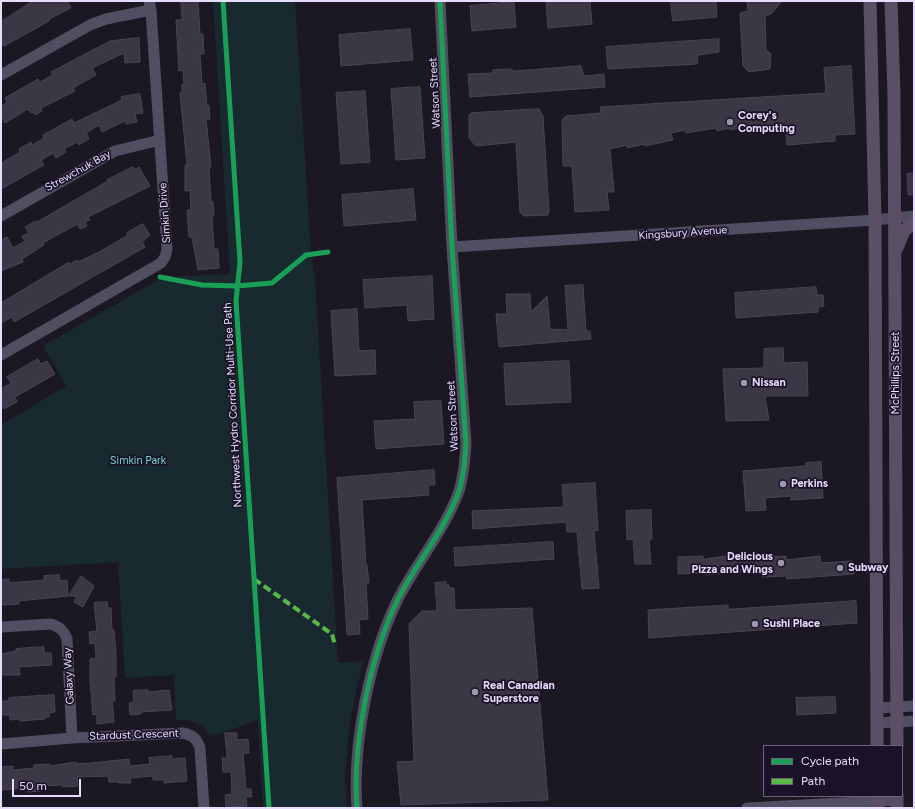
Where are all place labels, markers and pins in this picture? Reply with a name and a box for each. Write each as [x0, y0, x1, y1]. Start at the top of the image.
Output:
place label: Corey's Computing [738, 109, 795, 135]
marker: Corey's Computing [725, 117, 735, 127]
place label: Nissan [752, 376, 786, 390]
marker: Nissan [739, 378, 749, 388]
place label: Perkins [791, 477, 828, 491]
marker: Perkins [778, 479, 788, 489]
place label: Delicious Pizza and Wings [692, 550, 773, 576]
marker: Delicious Pizza and Wings [776, 558, 786, 568]
place label: Subway [848, 561, 888, 575]
marker: Subway [835, 563, 845, 573]
place label: Sushi Place [763, 617, 820, 631]
marker: Sushi Place [750, 619, 760, 629]
place label: Real Canadian Superstore [483, 679, 555, 705]
marker: Real Canadian Superstore [470, 687, 480, 697]

